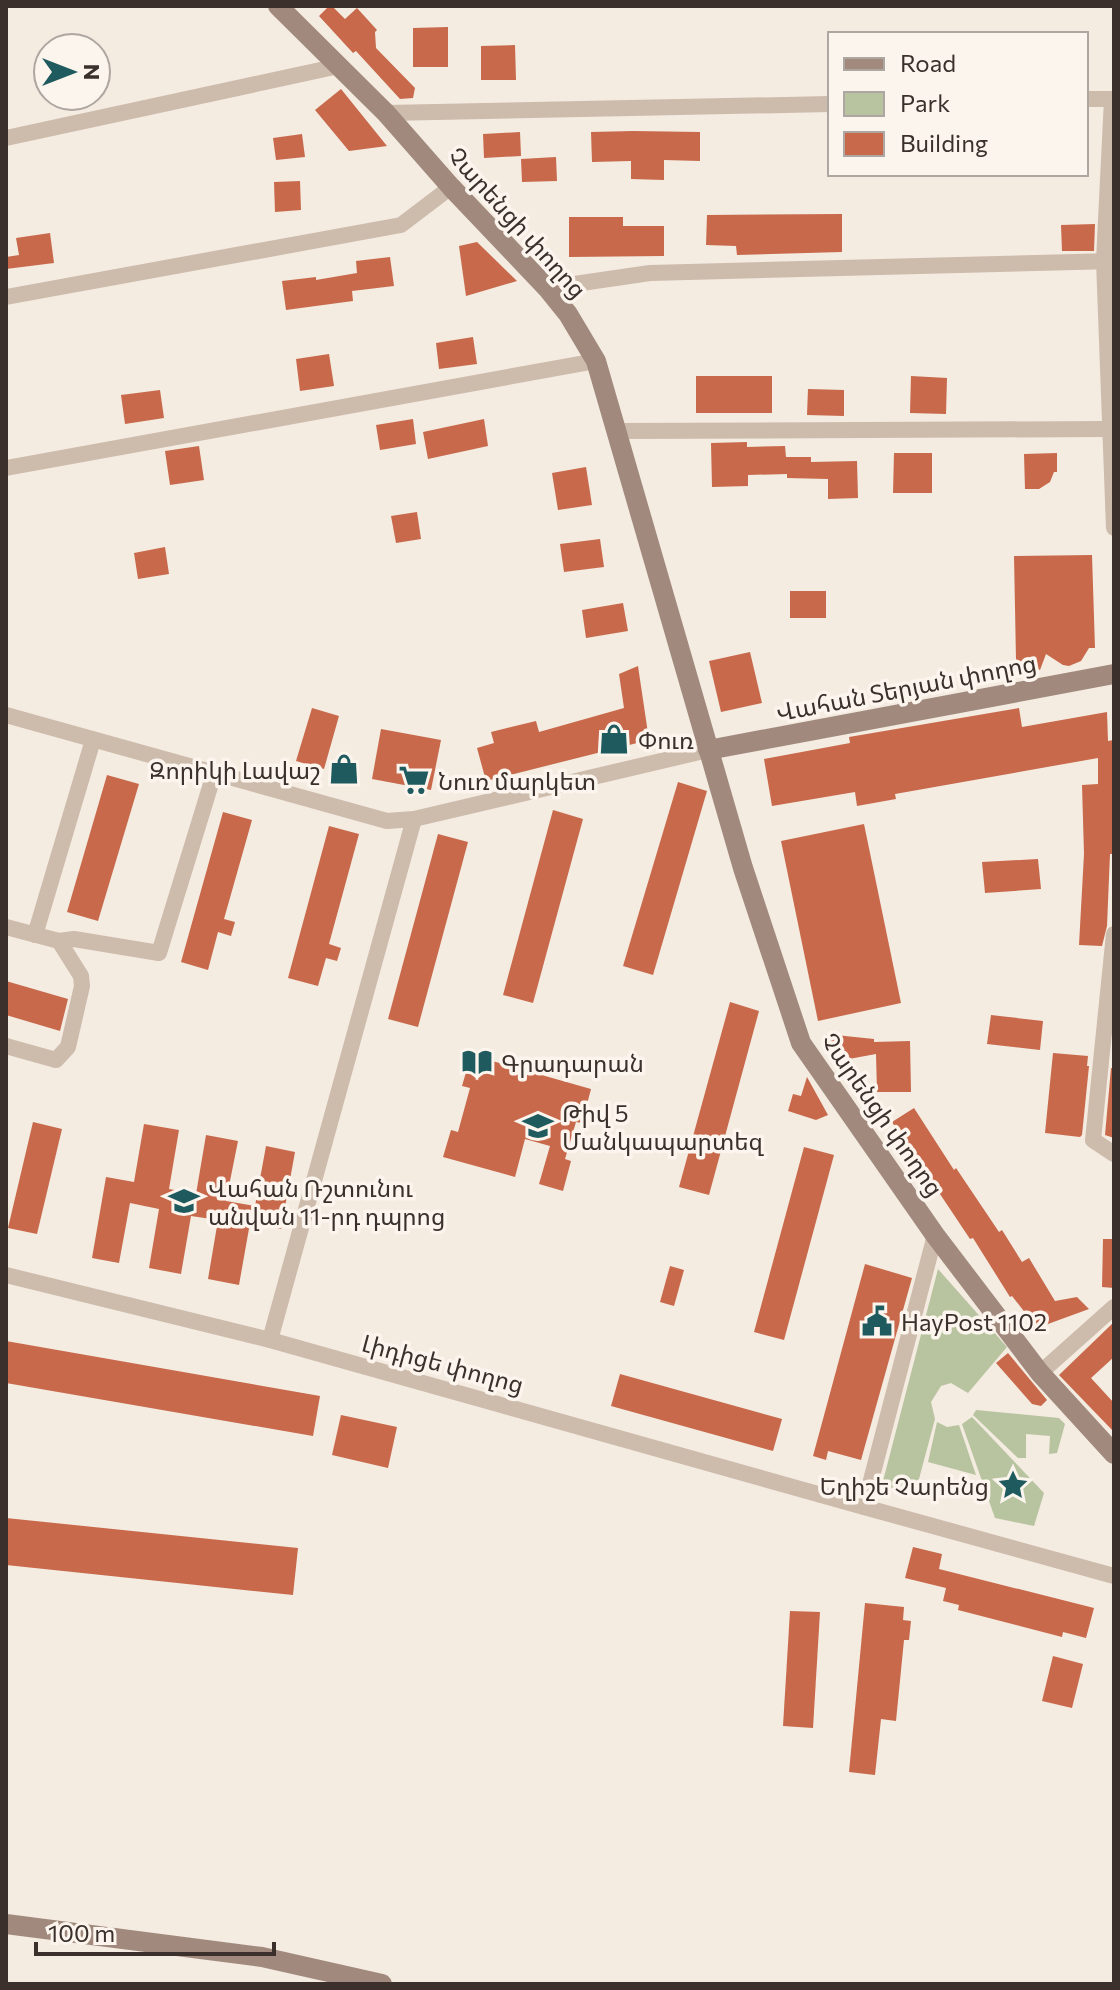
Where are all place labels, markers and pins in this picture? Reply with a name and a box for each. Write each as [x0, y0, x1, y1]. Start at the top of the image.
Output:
shop icon: Փուռ [597, 722, 631, 756]
place label: Փուռ [638, 725, 694, 754]
shop icon: Զորիկի Լավաշ [327, 752, 361, 786]
place label: Զորիկի Լավաշ [149, 755, 320, 785]
supermarket icon: Նուռ մարկետ [397, 763, 431, 797]
place label: Նուռ մարկետ [438, 766, 596, 796]
library icon: Գրադարան [460, 1045, 494, 1079]
place label: Գրադարան [501, 1048, 644, 1078]
place label: Թիվ 5 Մանկապարտեզ [562, 1098, 765, 1156]
school or university icon: Թիվ 5 Մանկապարտեզ [521, 1109, 555, 1143]
place label: Վահան Ռշտունու անվան 11-րդ դպրոց [208, 1173, 445, 1231]
school or university icon: Վահան Ռշտունու անվան 11-րդ դպրոց [167, 1184, 201, 1218]
public building icon: HayPost 1102 [860, 1304, 894, 1338]
place label: HayPost 1102 [901, 1307, 1047, 1336]
place icon: Եղիշե Չարենց [996, 1468, 1030, 1502]
place label: Եղիշե Չարենց [819, 1471, 989, 1501]

